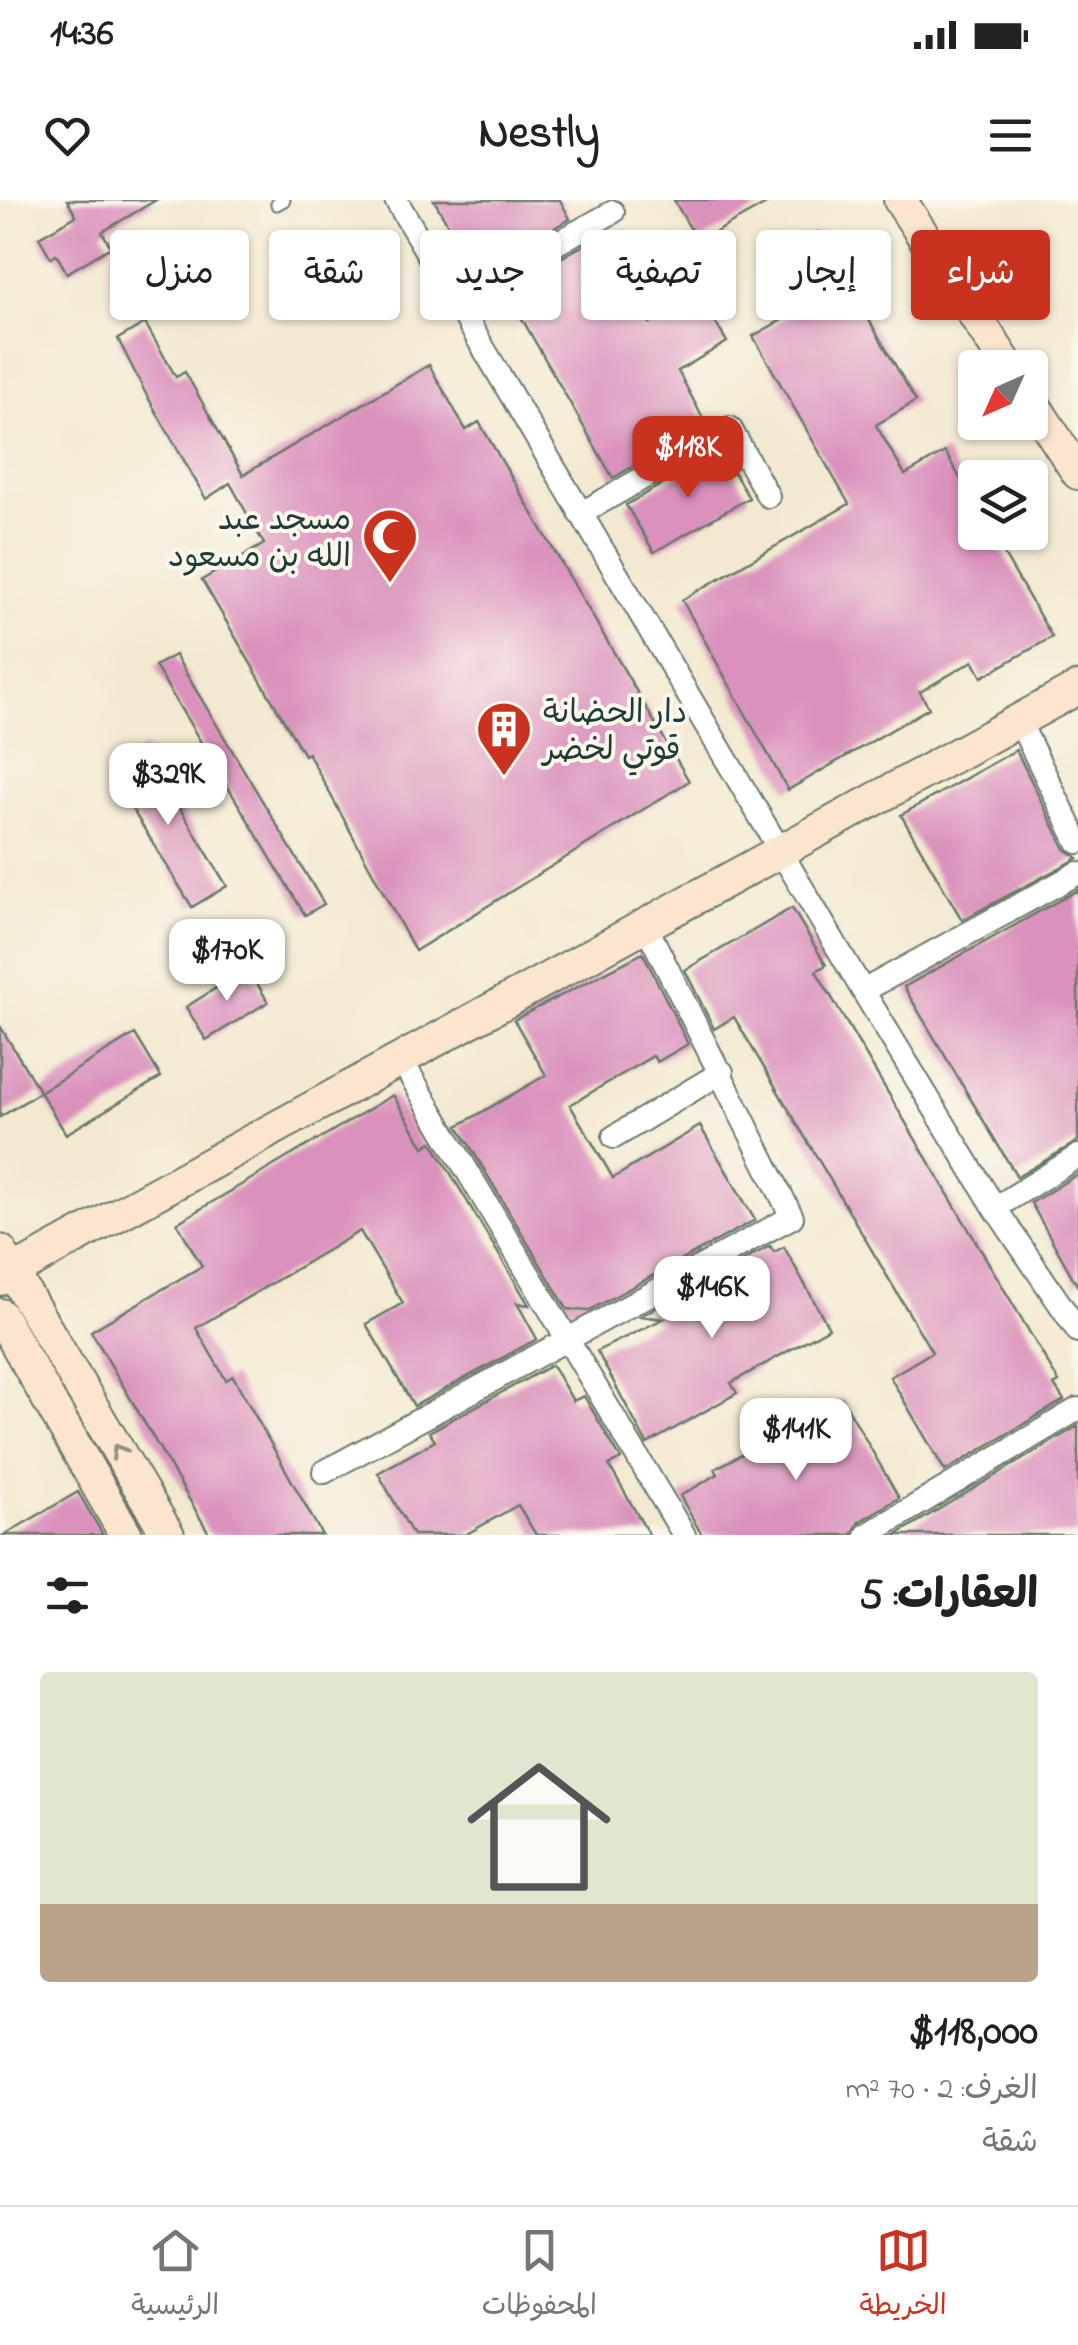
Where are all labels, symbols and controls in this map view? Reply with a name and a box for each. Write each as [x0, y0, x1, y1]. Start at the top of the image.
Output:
text: 14:36 [50, 7, 113, 63]
text: Nestly [478, 102, 600, 168]
icon: heart [40, 108, 95, 163]
icon: menu [983, 108, 1038, 163]
chip: منزل [110, 230, 249, 320]
chip: شقة [269, 230, 400, 320]
chip: جديد [420, 230, 561, 320]
chip: تصفية [581, 230, 736, 320]
chip: إيجار [756, 230, 891, 320]
chip: شراء [911, 230, 1050, 320]
north arrow [958, 350, 1048, 440]
map controls [958, 350, 1048, 550]
pin: $118K [618, 416, 758, 501]
text: $118K [654, 425, 722, 472]
button: layers [958, 460, 1048, 550]
place label: مسجد عبد الله بن مسعود [168, 498, 351, 582]
mosque icon: مسجد عبد الله بن مسعود [360, 506, 420, 585]
place label: دار الحضانة قوتي لخضر [540, 691, 687, 776]
building icon: دار الحضانة قوتي لخضر [474, 699, 534, 778]
pin: $329K [98, 743, 238, 828]
text: $329K [131, 752, 205, 799]
pin: $170K [157, 919, 297, 1004]
text: $170K [191, 928, 263, 975]
pin: $146K [642, 1256, 782, 1341]
text: $146K [676, 1265, 748, 1312]
pin: $141K [726, 1398, 866, 1483]
text: $141K [762, 1407, 830, 1454]
one-way arrow [111, 1444, 131, 1462]
text: العقارات: 5 [859, 1566, 1038, 1627]
icon: filters [40, 1568, 95, 1623]
icon: home [449, 1737, 629, 1917]
text: $118,000 [908, 2002, 1038, 2063]
text: الغرف: 2 · 70 m² [845, 2067, 1038, 2114]
text: شقة [982, 2120, 1038, 2167]
tab: الرئيسية [131, 2223, 219, 2329]
tab: المحفوظات [482, 2223, 597, 2329]
tab: الخريطة [859, 2223, 947, 2329]

